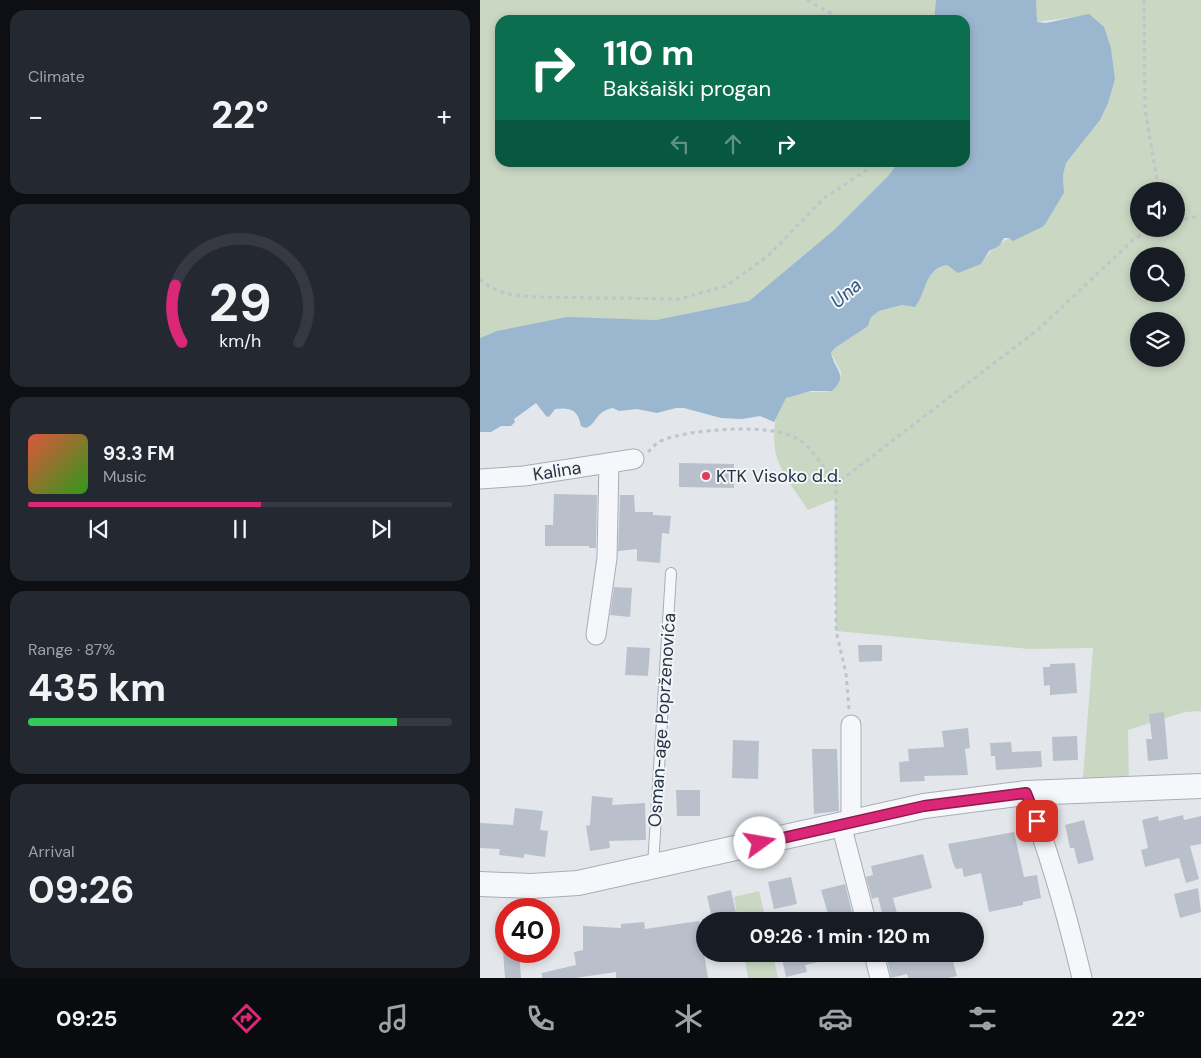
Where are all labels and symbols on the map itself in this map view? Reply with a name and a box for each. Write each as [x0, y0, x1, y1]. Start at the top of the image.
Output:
water label: Una [825, 272, 867, 314]
street label: Kalina [531, 455, 583, 487]
place label: KTK Visoko d.d. [716, 464, 842, 488]
marker: KTK Visoko d.d. [700, 470, 712, 482]
street label: Osman-age Poprženovića [643, 612, 681, 828]
pin [1016, 800, 1058, 842]
position arrow [733, 816, 785, 868]
speed limit sign: 40 [495, 898, 560, 963]

